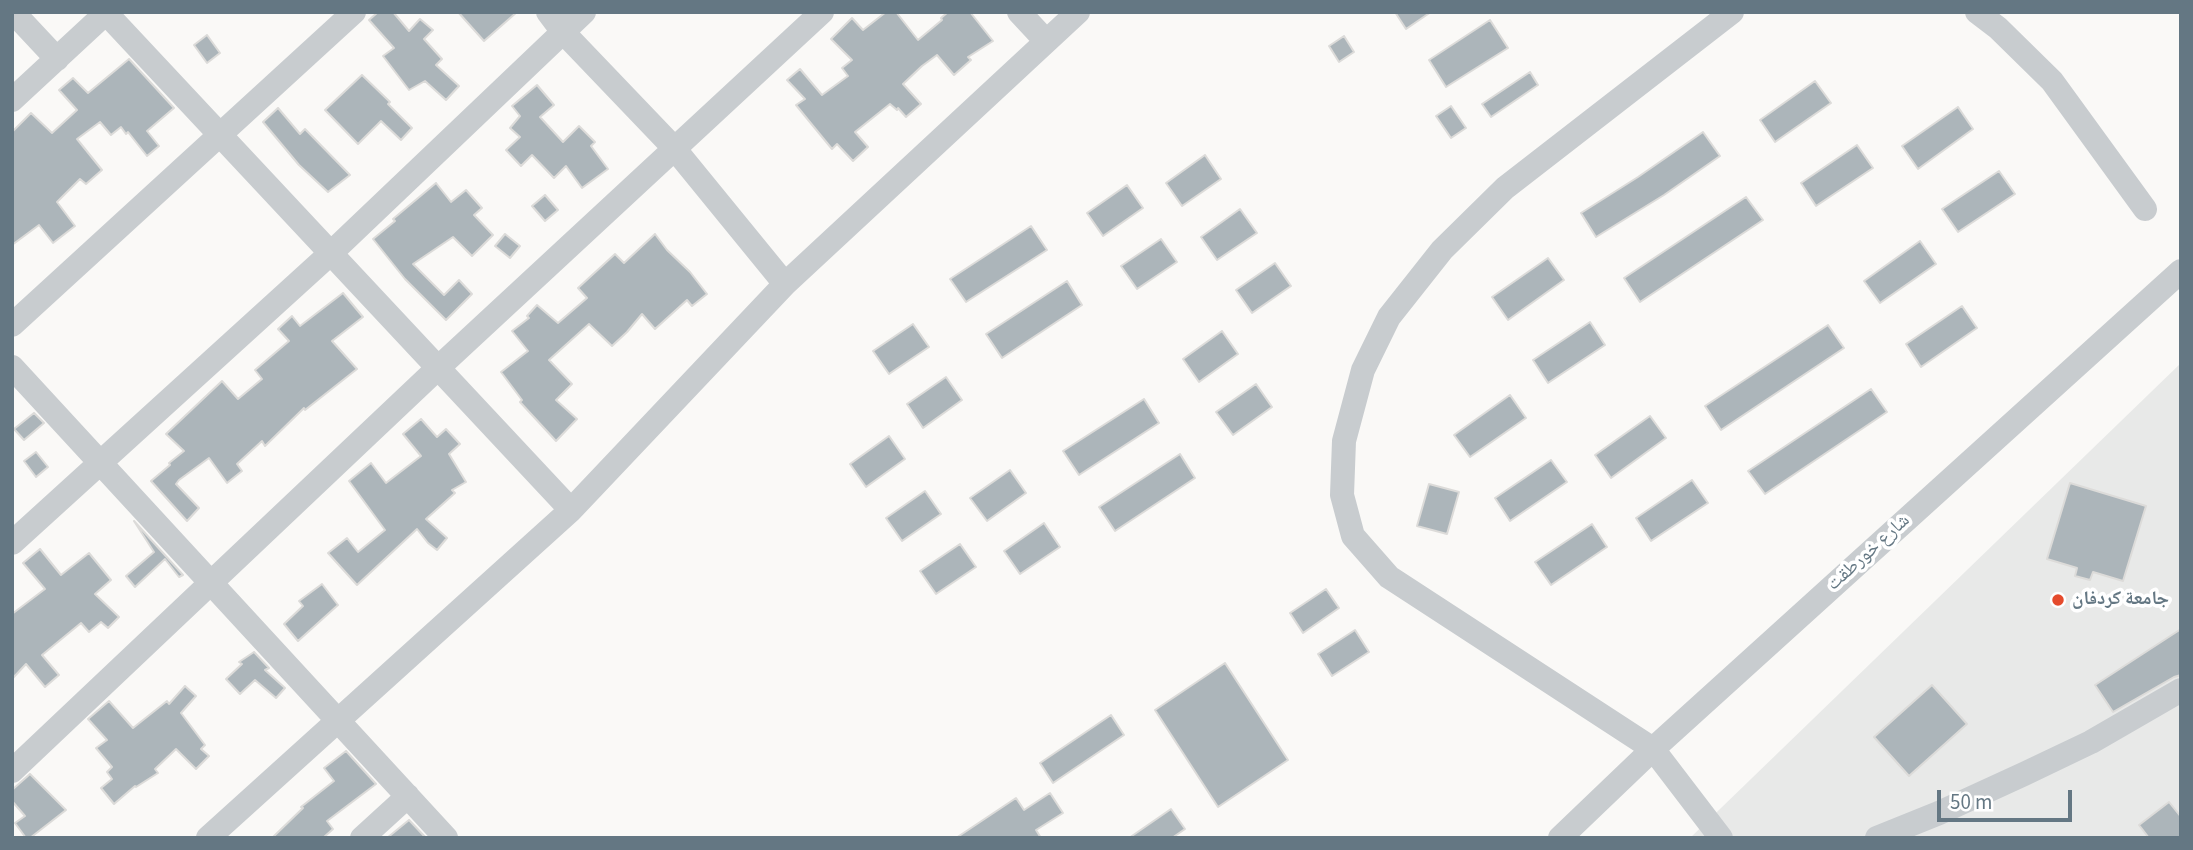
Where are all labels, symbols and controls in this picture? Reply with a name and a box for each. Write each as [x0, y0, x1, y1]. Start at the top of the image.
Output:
street label: شارع خورطقت [1823, 510, 1915, 596]
place label: جامعة كردفان [2072, 589, 2169, 611]
marker: جامعة كردفان [2050, 592, 2066, 608]
scale bar [1941, 776, 2076, 820]
text: 50 m [1950, 787, 1992, 817]

